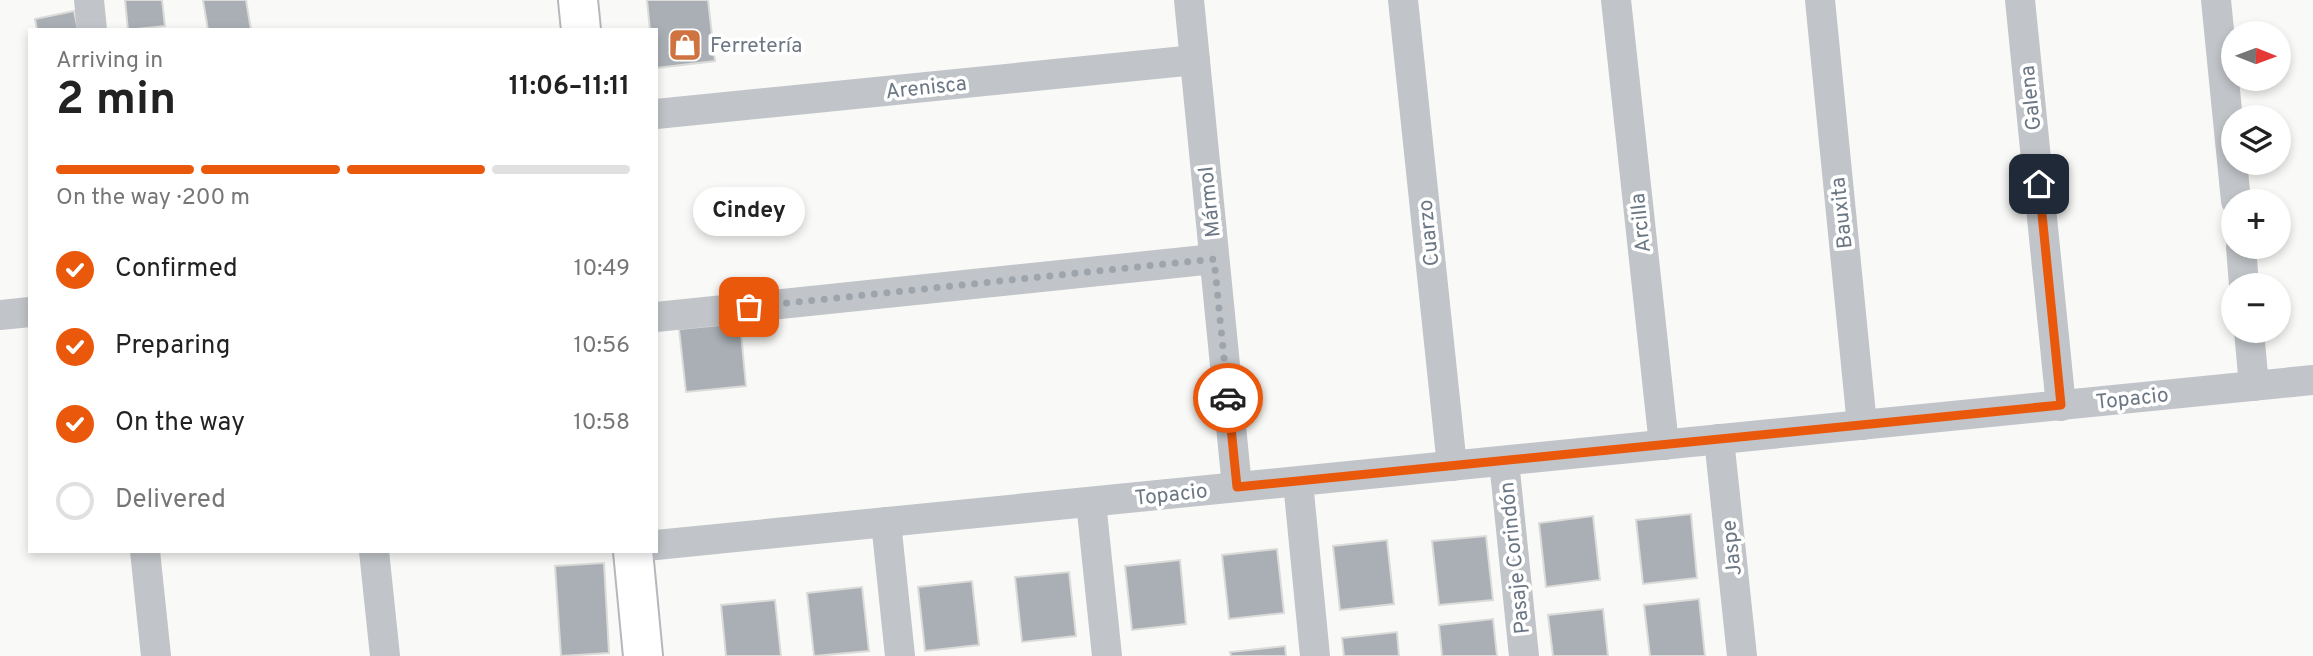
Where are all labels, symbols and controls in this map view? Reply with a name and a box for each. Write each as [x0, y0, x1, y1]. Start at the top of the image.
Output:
north arrow [2221, 21, 2291, 91]
map controls [2221, 21, 2291, 343]
shop icon: Ferretería [666, 26, 704, 64]
place label: Ferretería [710, 33, 802, 60]
text: Arriving in [56, 47, 163, 76]
street label: Galena [2015, 64, 2048, 132]
text: 11:06–11:11 [509, 71, 630, 104]
street label: Arenisca [884, 71, 968, 106]
text: 2 min [56, 72, 176, 131]
button: layers [2221, 105, 2291, 175]
pin [2009, 154, 2069, 214]
street label: Mármol [1193, 165, 1228, 239]
icon: home [2020, 165, 2058, 203]
street label: Bauxita [1825, 176, 1860, 250]
text: On the way · 200 m [56, 184, 250, 213]
callout: Cindey [693, 188, 805, 237]
button: + [2221, 189, 2291, 259]
street label: Arcilla [1625, 192, 1658, 254]
text: Cindey [712, 197, 786, 226]
street label: Cuarzo [1413, 198, 1446, 268]
icon: check [56, 251, 94, 289]
text: Confirmed [115, 253, 238, 286]
text: 10:49 [574, 255, 630, 284]
button: − [2221, 273, 2291, 343]
pin [719, 277, 779, 337]
icon: bag [730, 288, 768, 326]
icon: check [56, 328, 94, 366]
text: Preparing [115, 330, 230, 363]
text: 10:56 [573, 332, 630, 361]
courier [1193, 363, 1263, 433]
icon: car [1209, 379, 1247, 417]
street label: Topacio [2094, 382, 2170, 417]
icon: check [56, 405, 94, 443]
text: On the way [115, 407, 245, 440]
text: 10:58 [573, 409, 630, 438]
street label: Topacio [1133, 478, 1209, 513]
street label: Pasaje Corindón [1494, 480, 1537, 635]
text: Delivered [115, 484, 226, 517]
street label: Jaspe [1716, 519, 1749, 577]

